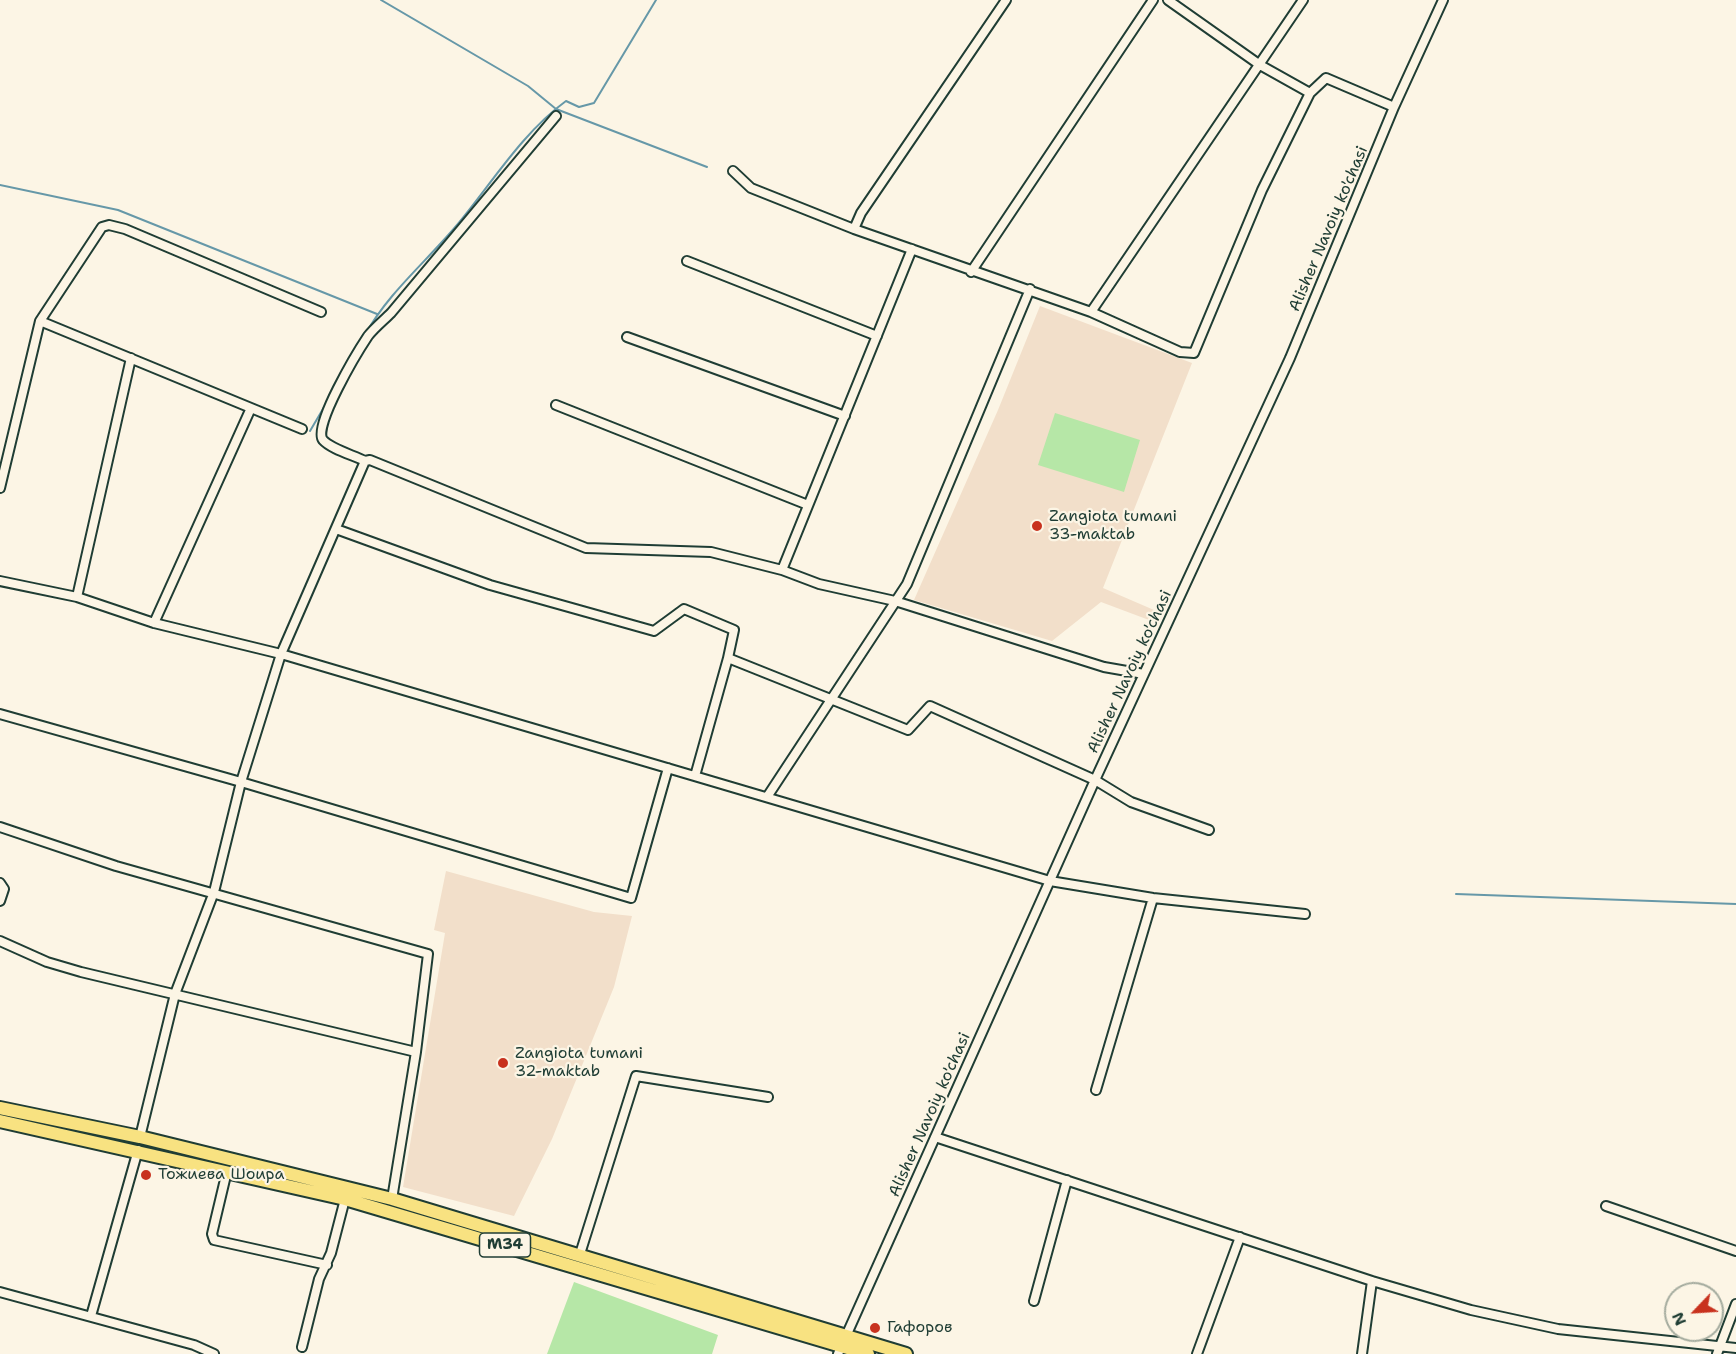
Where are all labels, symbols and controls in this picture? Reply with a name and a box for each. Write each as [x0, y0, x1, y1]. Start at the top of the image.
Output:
street label: Alisher Navoiy ko'chasi [1285, 143, 1373, 315]
place label: Zangiota tumani 33-maktab [1049, 507, 1177, 545]
marker: Zangiota tumani 33-maktab [1030, 519, 1044, 533]
street label: Alisher Navoiy ko'chasi [1084, 587, 1176, 757]
street label: Alisher Navoiy ko'chasi [885, 1030, 975, 1200]
place label: Zangiota tumani 32-maktab [515, 1044, 643, 1082]
marker: Zangiota tumani 32-maktab [496, 1056, 510, 1070]
place label: Тожиева Шоира [158, 1165, 285, 1185]
marker: Тожиева Шоира [139, 1168, 153, 1182]
road number: M34 [480, 1233, 530, 1257]
north arrow [1664, 1282, 1724, 1342]
text: N [1667, 1309, 1691, 1329]
place label: Гафоров [887, 1318, 952, 1338]
marker: Гафоров [868, 1321, 882, 1335]

